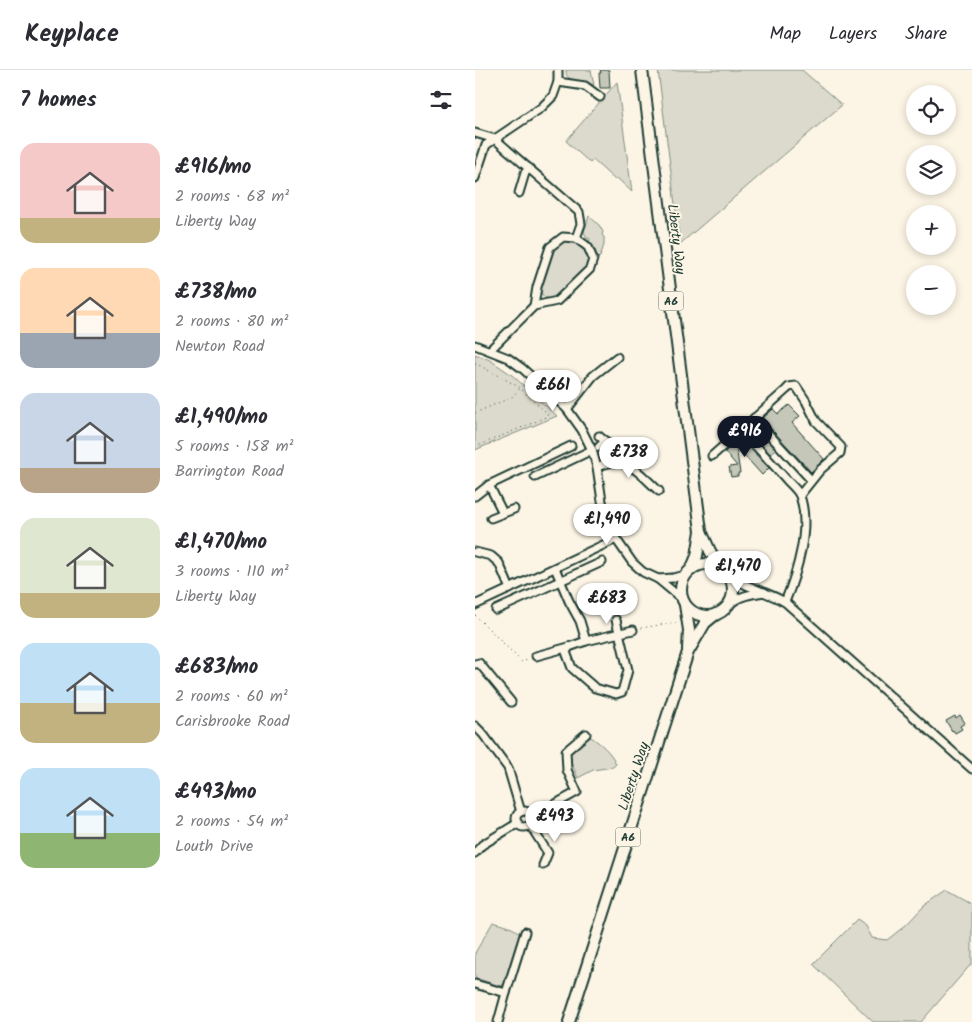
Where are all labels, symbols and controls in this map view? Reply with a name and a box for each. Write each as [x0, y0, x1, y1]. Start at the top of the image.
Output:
text: Keyplace [25, 15, 119, 54]
text: Map [770, 20, 801, 49]
text: Layers [829, 20, 877, 49]
text: Share [905, 20, 947, 49]
text: 7 homes [20, 84, 97, 117]
map controls [906, 85, 956, 315]
button: locate [906, 85, 956, 135]
icon: filters [427, 86, 455, 114]
button: layers [906, 145, 956, 195]
text: £916/mo [175, 151, 251, 184]
icon: home [60, 163, 120, 223]
text: 2 rooms · 68 m² [175, 184, 289, 209]
street label: Liberty Way [661, 203, 691, 276]
button: + [906, 205, 956, 255]
text: Liberty Way [175, 209, 256, 234]
button: − [906, 265, 956, 315]
text: £738/mo [175, 276, 257, 309]
icon: home [60, 288, 120, 348]
road number: A6 [659, 292, 683, 310]
text: 2 rooms · 80 m² [175, 309, 288, 334]
text: Newton Road [175, 334, 264, 359]
pin: £661 [523, 370, 583, 412]
text: £661 [536, 373, 570, 398]
text: £1,490/mo [175, 401, 268, 434]
icon: home [60, 413, 120, 473]
pin: £916 [715, 416, 775, 458]
text: £916 [728, 419, 762, 444]
text: 5 rooms · 158 m² [175, 434, 293, 459]
pin: £738 [599, 436, 659, 479]
text: £738 [610, 440, 648, 465]
text: Barrington Road [175, 459, 284, 484]
pin: £1,490 [566, 504, 648, 546]
text: £1,490 [584, 507, 630, 532]
text: £1,470/mo [175, 526, 267, 559]
icon: home [60, 538, 120, 598]
pin: £1,470 [697, 550, 779, 593]
text: £1,470 [715, 554, 761, 579]
text: 3 rooms · 110 m² [175, 559, 289, 584]
pin: £683 [577, 582, 637, 625]
text: Liberty Way [175, 584, 256, 609]
text: £683 [588, 586, 626, 611]
text: £683/mo [175, 651, 258, 684]
icon: home [60, 663, 120, 723]
text: 2 rooms · 60 m² [175, 684, 288, 709]
text: Carisbrooke Road [175, 709, 289, 734]
street label: Liberty Way [613, 739, 656, 813]
text: £493/mo [175, 776, 257, 809]
icon: home [60, 788, 120, 848]
pin: £493 [525, 800, 585, 843]
text: £493 [536, 804, 574, 829]
text: 2 rooms · 54 m² [175, 809, 288, 834]
road number: A6 [615, 828, 641, 846]
text: Louth Drive [175, 834, 253, 859]

